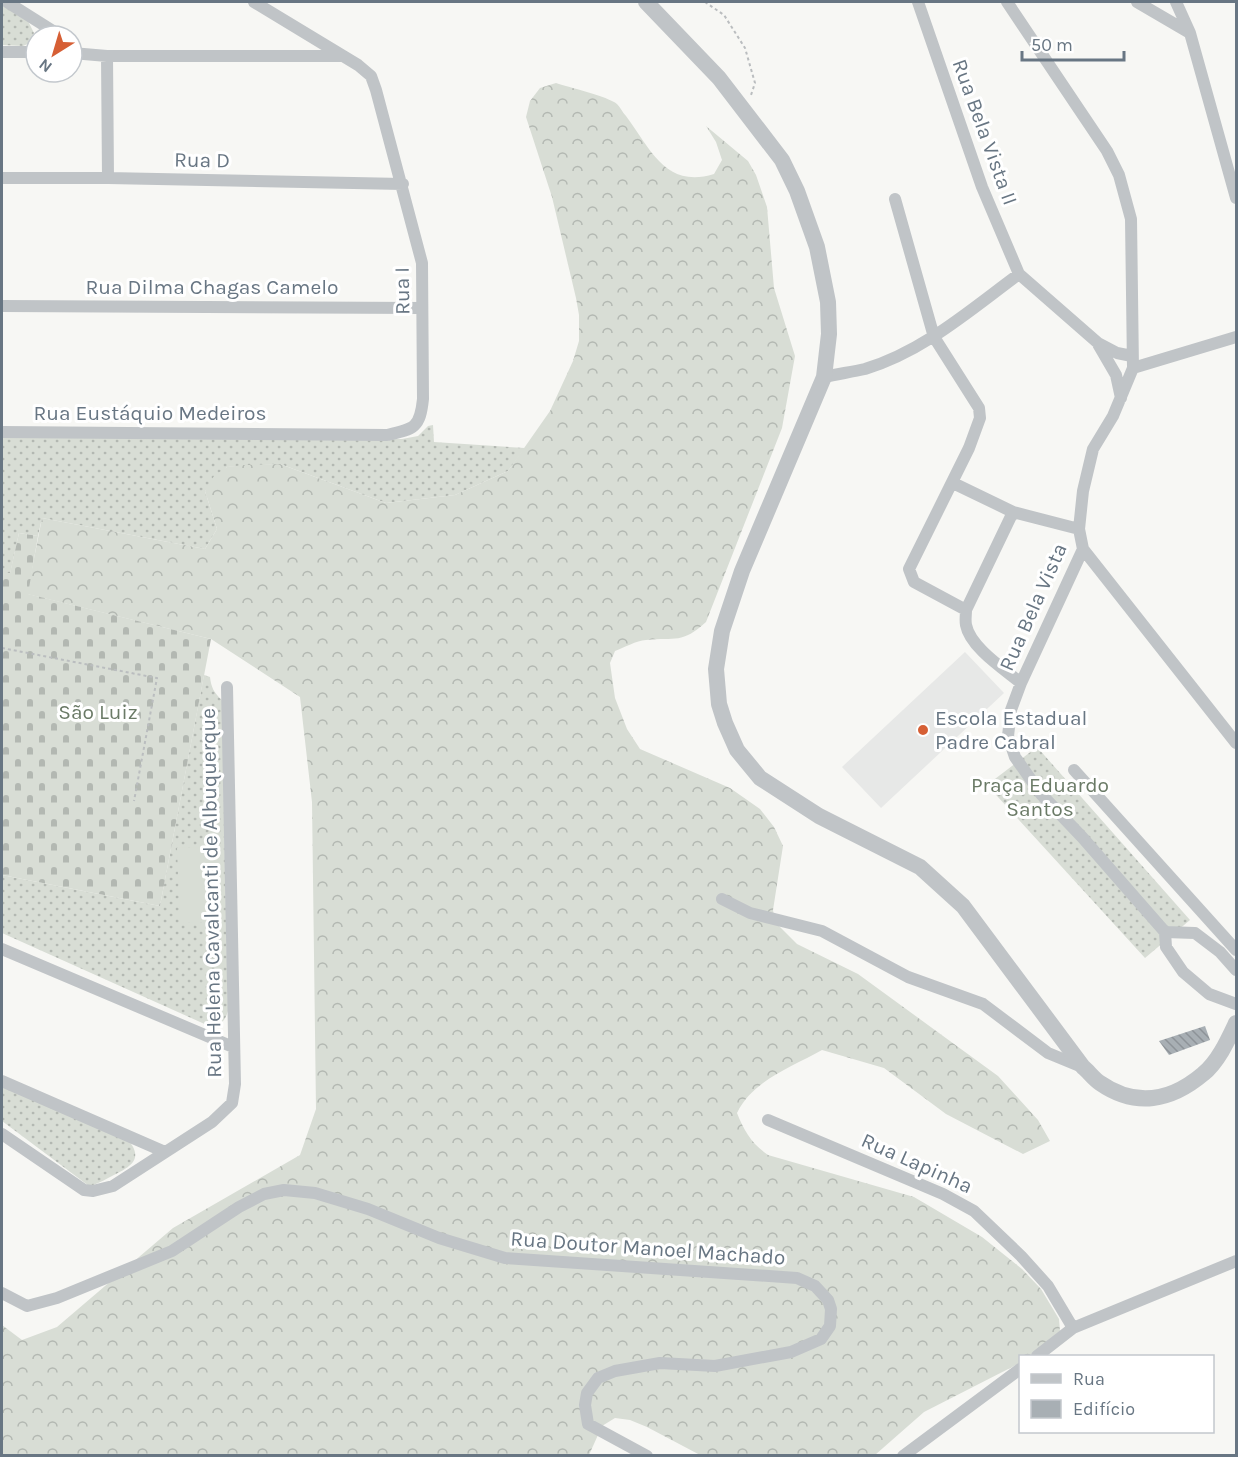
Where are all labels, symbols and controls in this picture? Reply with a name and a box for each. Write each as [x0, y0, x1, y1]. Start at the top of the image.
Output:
north arrow [24, 24, 84, 84]
scale bar [1022, 24, 1124, 62]
text: 50 m [1031, 34, 1073, 56]
text: N [35, 55, 56, 77]
street label: Rua Bela Vista II [947, 56, 1023, 208]
street label: Rua D [174, 148, 230, 172]
street label: Rua I [390, 267, 414, 315]
street label: Rua Dilma Chagas Camelo [85, 275, 339, 299]
street label: Rua Eustáquio Medeiros [33, 401, 267, 425]
street label: Rua Bela Vista [994, 540, 1072, 674]
park label: São Luiz [58, 700, 138, 724]
place label: Escola Estadual Padre Cabral [935, 706, 1087, 754]
street label: Rua Helena Cavalcanti de Albuquerque [196, 708, 226, 1078]
marker: Escola Estadual Padre Cabral [916, 723, 930, 737]
park label: Praça Eduardo Santos [971, 773, 1109, 821]
street label: Rua Lapinha [858, 1128, 976, 1198]
street label: Rua Doutor Manoel Machado [510, 1226, 786, 1270]
legend [1019, 1355, 1214, 1433]
text: Rua [1073, 1368, 1105, 1390]
text: Edifício [1073, 1398, 1135, 1420]

